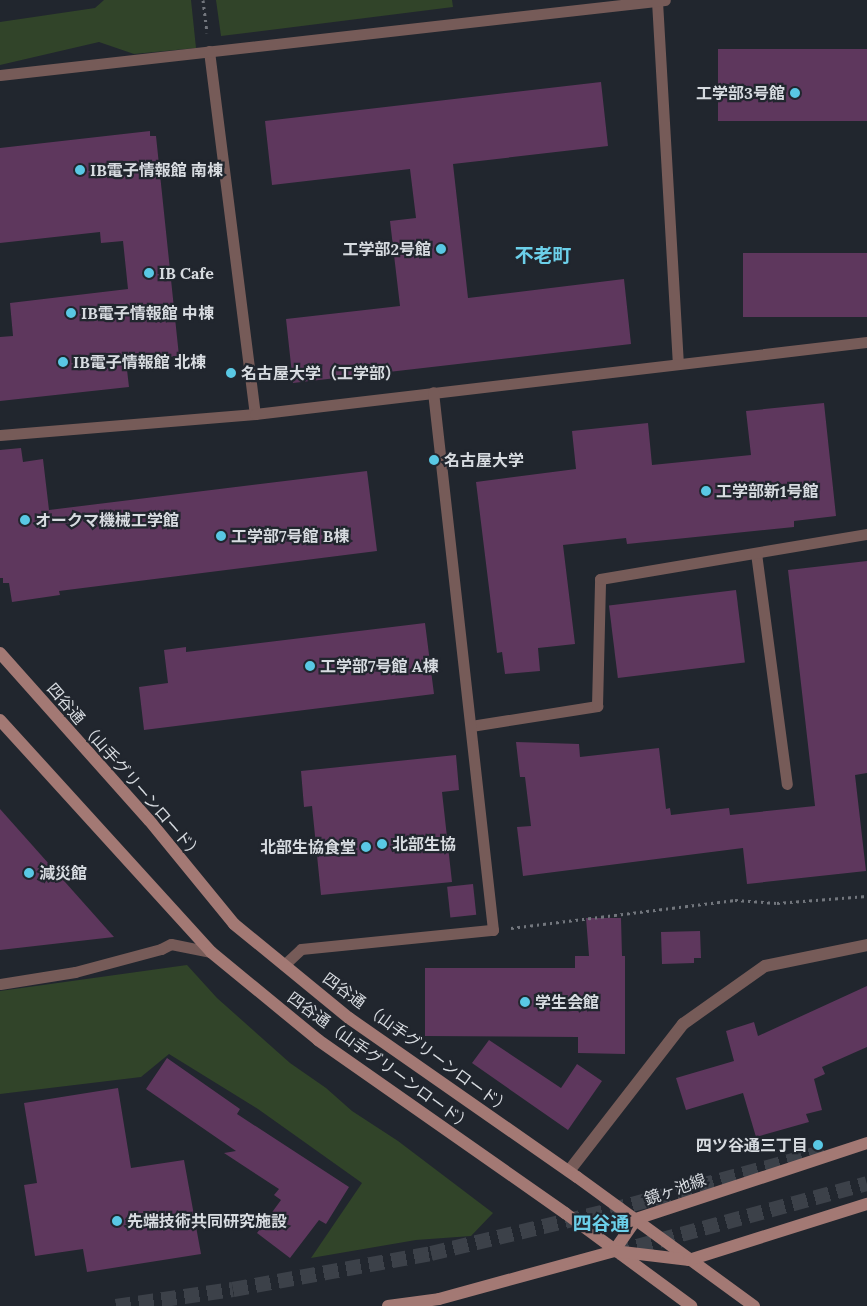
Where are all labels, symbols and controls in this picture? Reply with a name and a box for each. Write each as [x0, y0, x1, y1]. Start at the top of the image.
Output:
place label: 工学部3号館 [696, 83, 785, 103]
marker: 工学部3号館 [789, 87, 801, 99]
place label: IB電子情報館 南棟 [90, 160, 223, 180]
marker: IB電子情報館 南棟 [74, 164, 86, 176]
place label: 工学部2号館 [342, 239, 431, 259]
marker: 工学部2号館 [435, 243, 447, 255]
district label: 不老町 [515, 245, 571, 267]
place label: IB Cafe [159, 263, 214, 283]
marker: IB Cafe [143, 267, 155, 279]
place label: IB電子情報館 中棟 [81, 303, 214, 323]
marker: IB電子情報館 中棟 [65, 307, 77, 319]
place label: IB電子情報館 北棟 [73, 352, 206, 372]
marker: IB電子情報館 北棟 [57, 356, 69, 368]
place label: 名古屋大学（工学部） [241, 363, 401, 383]
marker: 名古屋大学（工学部） [225, 367, 237, 379]
place label: 名古屋大学 [444, 450, 524, 470]
marker: 名古屋大学 [428, 454, 440, 466]
place label: 工学部新1号館 [716, 481, 818, 501]
marker: 工学部新1号館 [700, 485, 712, 497]
place label: オークマ機械工学館 [35, 510, 179, 530]
marker: オークマ機械工学館 [19, 514, 31, 526]
place label: 工学部7号館 B棟 [231, 526, 349, 546]
marker: 工学部7号館 B棟 [215, 530, 227, 542]
place label: 工学部7号館 A棟 [320, 656, 438, 676]
marker: 工学部7号館 A棟 [304, 660, 316, 672]
street label: 四谷通 （山手グリーンロード） [43, 679, 207, 863]
place label: 北部生協 [392, 834, 456, 854]
place label: 北部生協食堂 [260, 837, 356, 857]
marker: 北部生協 [376, 838, 388, 850]
marker: 北部生協食堂 [360, 841, 372, 853]
place label: 減災館 [39, 863, 87, 883]
marker: 減災館 [23, 867, 35, 879]
street label: 四谷通 （山手グリーンロード） [319, 968, 515, 1118]
street label: 四谷通（山手グリーンロード） [284, 987, 476, 1135]
place label: 学生会館 [535, 992, 599, 1012]
marker: 学生会館 [519, 996, 531, 1008]
place label: 四ツ谷通三丁目 [696, 1135, 808, 1155]
marker: 四ツ谷通三丁目 [812, 1139, 824, 1151]
street label: 鏡ヶ池線 [642, 1170, 708, 1208]
place label: 先端技術共同研究施設 [127, 1211, 287, 1231]
district label: 四谷通 [573, 1213, 629, 1235]
marker: 先端技術共同研究施設 [111, 1215, 123, 1227]

